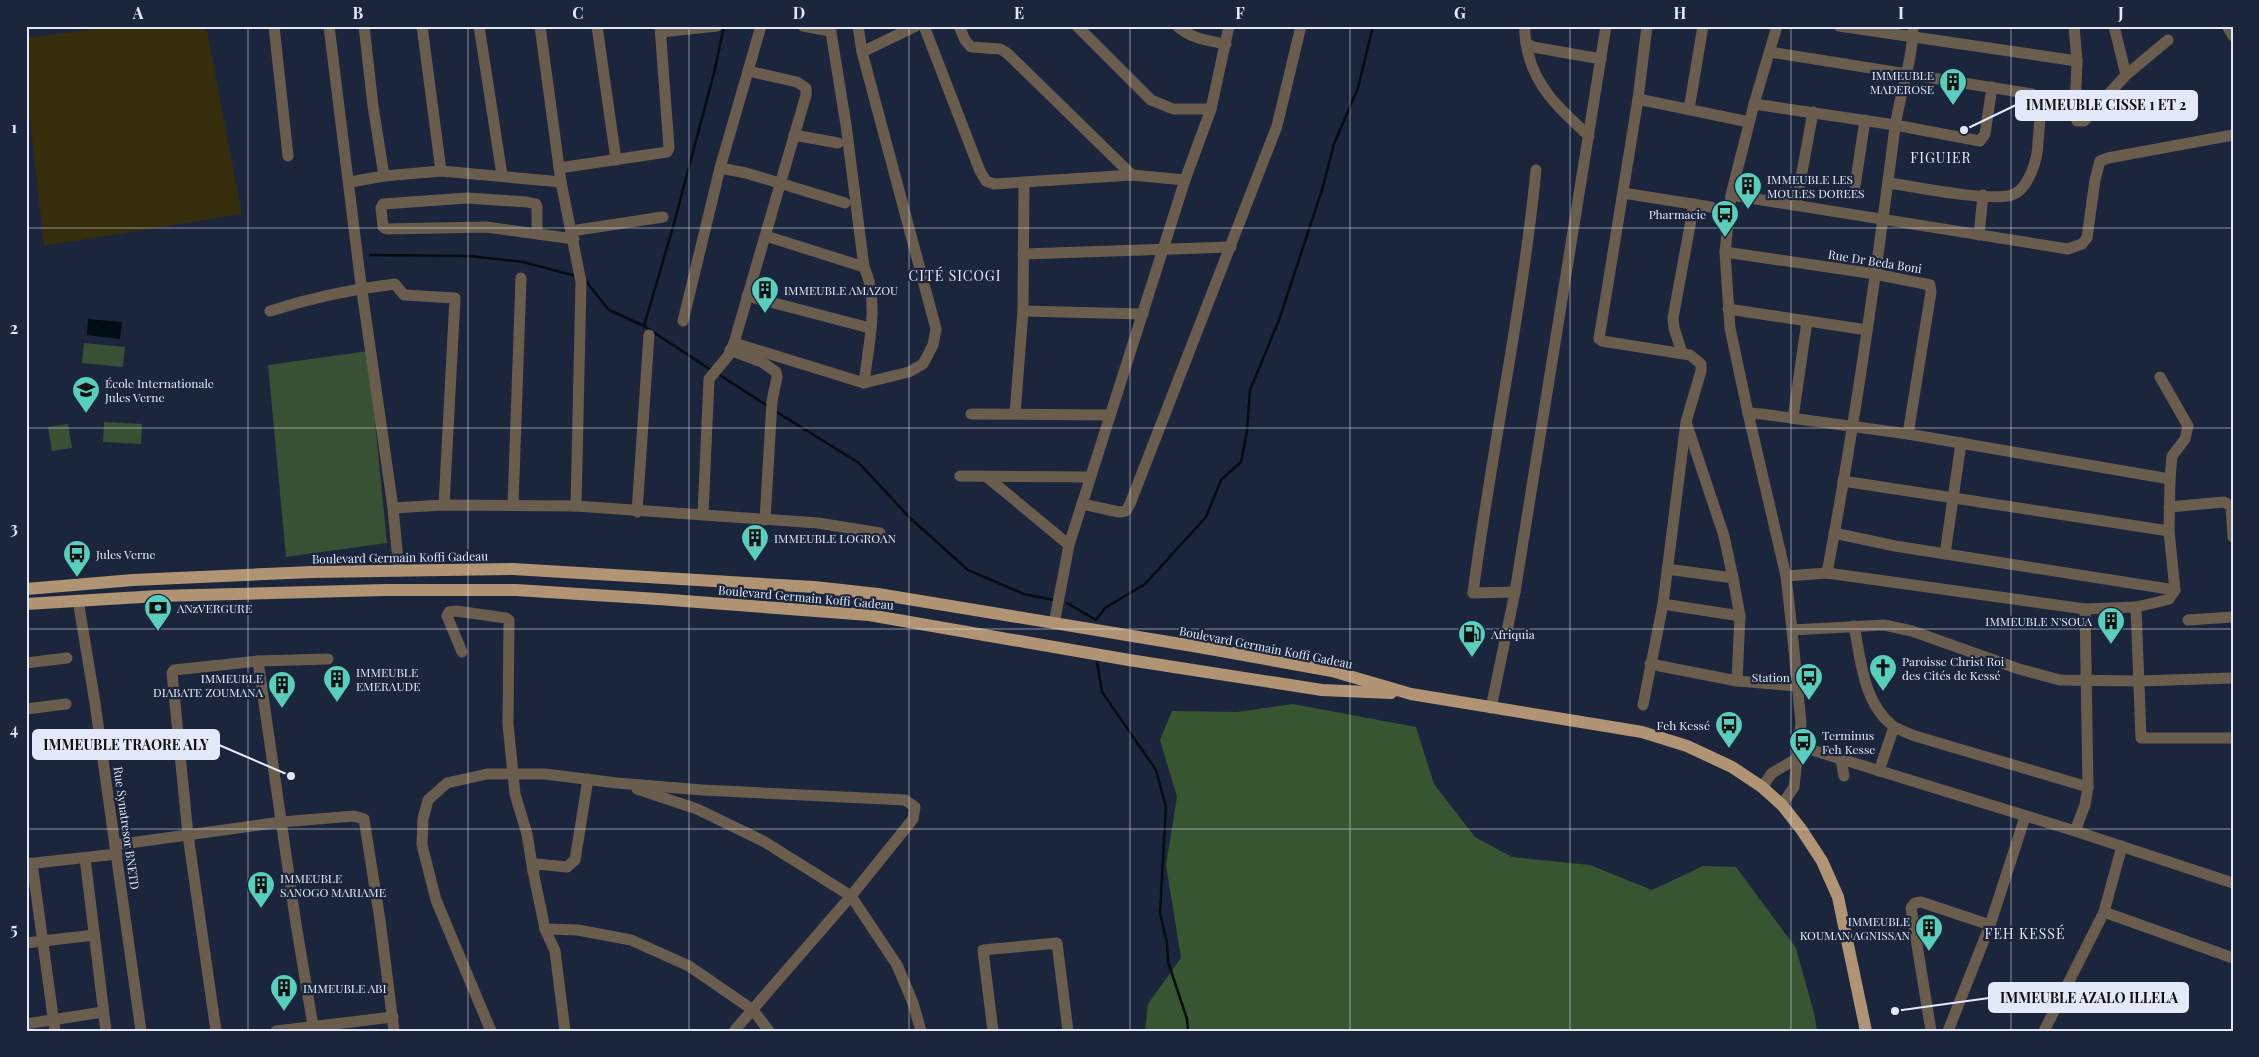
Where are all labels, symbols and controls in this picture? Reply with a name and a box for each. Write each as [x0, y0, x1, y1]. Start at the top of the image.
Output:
text: A [132, 2, 144, 23]
text: B [353, 2, 364, 23]
text: C [572, 2, 584, 23]
text: D [793, 2, 805, 23]
text: E [1014, 2, 1024, 23]
text: F [1235, 2, 1245, 23]
text: G [1454, 2, 1466, 23]
text: H [1674, 2, 1687, 23]
text: I [1898, 2, 1904, 23]
text: J [2117, 2, 2124, 23]
place label: IMMEUBLE MADEROSE [1870, 67, 1934, 97]
building icon: IMMEUBLE MADEROSE [1938, 67, 1968, 106]
callout: IMMEUBLE CISSE 1 ET 2 [2016, 91, 2197, 120]
text: IMMEUBLE CISSE 1 ET 2 [2026, 95, 2186, 114]
text: 1 [11, 116, 17, 137]
district label: FIGUIER [1910, 148, 1972, 167]
building icon: IMMEUBLE LES MOULES DOREES [1733, 171, 1763, 210]
place label: IMMEUBLE LES MOULES DOREES [1767, 171, 1865, 201]
bus stop icon: Pharmacie [1710, 199, 1740, 238]
place label: Pharmacie [1649, 206, 1706, 222]
street label: Rue Dr Beda Boni [1827, 246, 1923, 276]
district label: CITÉ SICOGI [909, 266, 1001, 285]
building icon: IMMEUBLE AMAZOU [750, 275, 780, 314]
place label: IMMEUBLE AMAZOU [784, 282, 898, 298]
text: 2 [10, 317, 18, 338]
school or university icon: École Internationale Jules Verne [71, 375, 101, 414]
place label: École Internationale Jules Verne [104, 375, 214, 405]
text: 3 [10, 517, 18, 538]
building icon: IMMEUBLE LOGROAN [740, 523, 770, 562]
place label: IMMEUBLE LOGROAN [774, 530, 896, 546]
bus stop icon: Jules Verne [62, 539, 92, 578]
place label: Jules Verne [95, 546, 156, 562]
street label: Boulevard Germain Koffi Gadeau [312, 547, 488, 567]
street label: Boulevard Germain Koffi Gadeau [717, 581, 895, 613]
bank icon: ANzVERGURE [143, 593, 173, 632]
place label: ANzVERGURE [176, 600, 252, 616]
building icon: IMMEUBLE N'SOUA [2096, 606, 2126, 645]
place label: IMMEUBLE N'SOUA [1985, 613, 2092, 629]
fuel station icon: Afriquia [1457, 619, 1487, 658]
street label: Boulevard Germain Koffi Gadeau [1178, 622, 1354, 672]
place label: Afriquia [1490, 626, 1535, 642]
church icon: Paroisse Christ Roi des Cités de Kessé [1868, 653, 1898, 692]
place label: Paroisse Christ Roi des Cités de Kessé [1902, 653, 2005, 683]
bus stop icon: Station [1794, 662, 1824, 701]
building icon: IMMEUBLE EMERAUDE [322, 664, 352, 703]
place label: IMMEUBLE EMERAUDE [356, 664, 420, 694]
place label: Station [1752, 669, 1790, 685]
place label: IMMEUBLE DIABATE ZOUMANA [153, 670, 263, 700]
building icon: IMMEUBLE DIABATE ZOUMANA [267, 670, 297, 709]
bus stop icon: Feh Kessé [1714, 710, 1744, 749]
place label: Feh Kessé [1657, 717, 1710, 733]
text: 4 [10, 718, 18, 739]
bus stop icon: Terminus Feh Kesse [1788, 727, 1818, 766]
place label: Terminus Feh Kesse [1822, 727, 1875, 757]
callout: IMMEUBLE TRAORE ALY [33, 730, 219, 759]
text: IMMEUBLE TRAORE ALY [43, 735, 209, 754]
street label: Rue Synatresor BNETD [110, 765, 144, 891]
building icon: IMMEUBLE SANOGO MARIAME [246, 870, 276, 909]
place label: IMMEUBLE SANOGO MARIAME [280, 870, 386, 900]
place label: IMMEUBLE KOUMAN AGNISSAN [1800, 913, 1911, 943]
building icon: IMMEUBLE KOUMAN AGNISSAN [1914, 913, 1944, 952]
text: 5 [10, 918, 18, 939]
district label: FEH KESSÉ [1985, 924, 2065, 943]
building icon: IMMEUBLE ABI [269, 973, 299, 1012]
place label: IMMEUBLE ABI [303, 980, 387, 996]
callout: IMMEUBLE AZALO ILLELA [1989, 983, 2188, 1012]
text: IMMEUBLE AZALO ILLELA [2000, 988, 2179, 1007]

